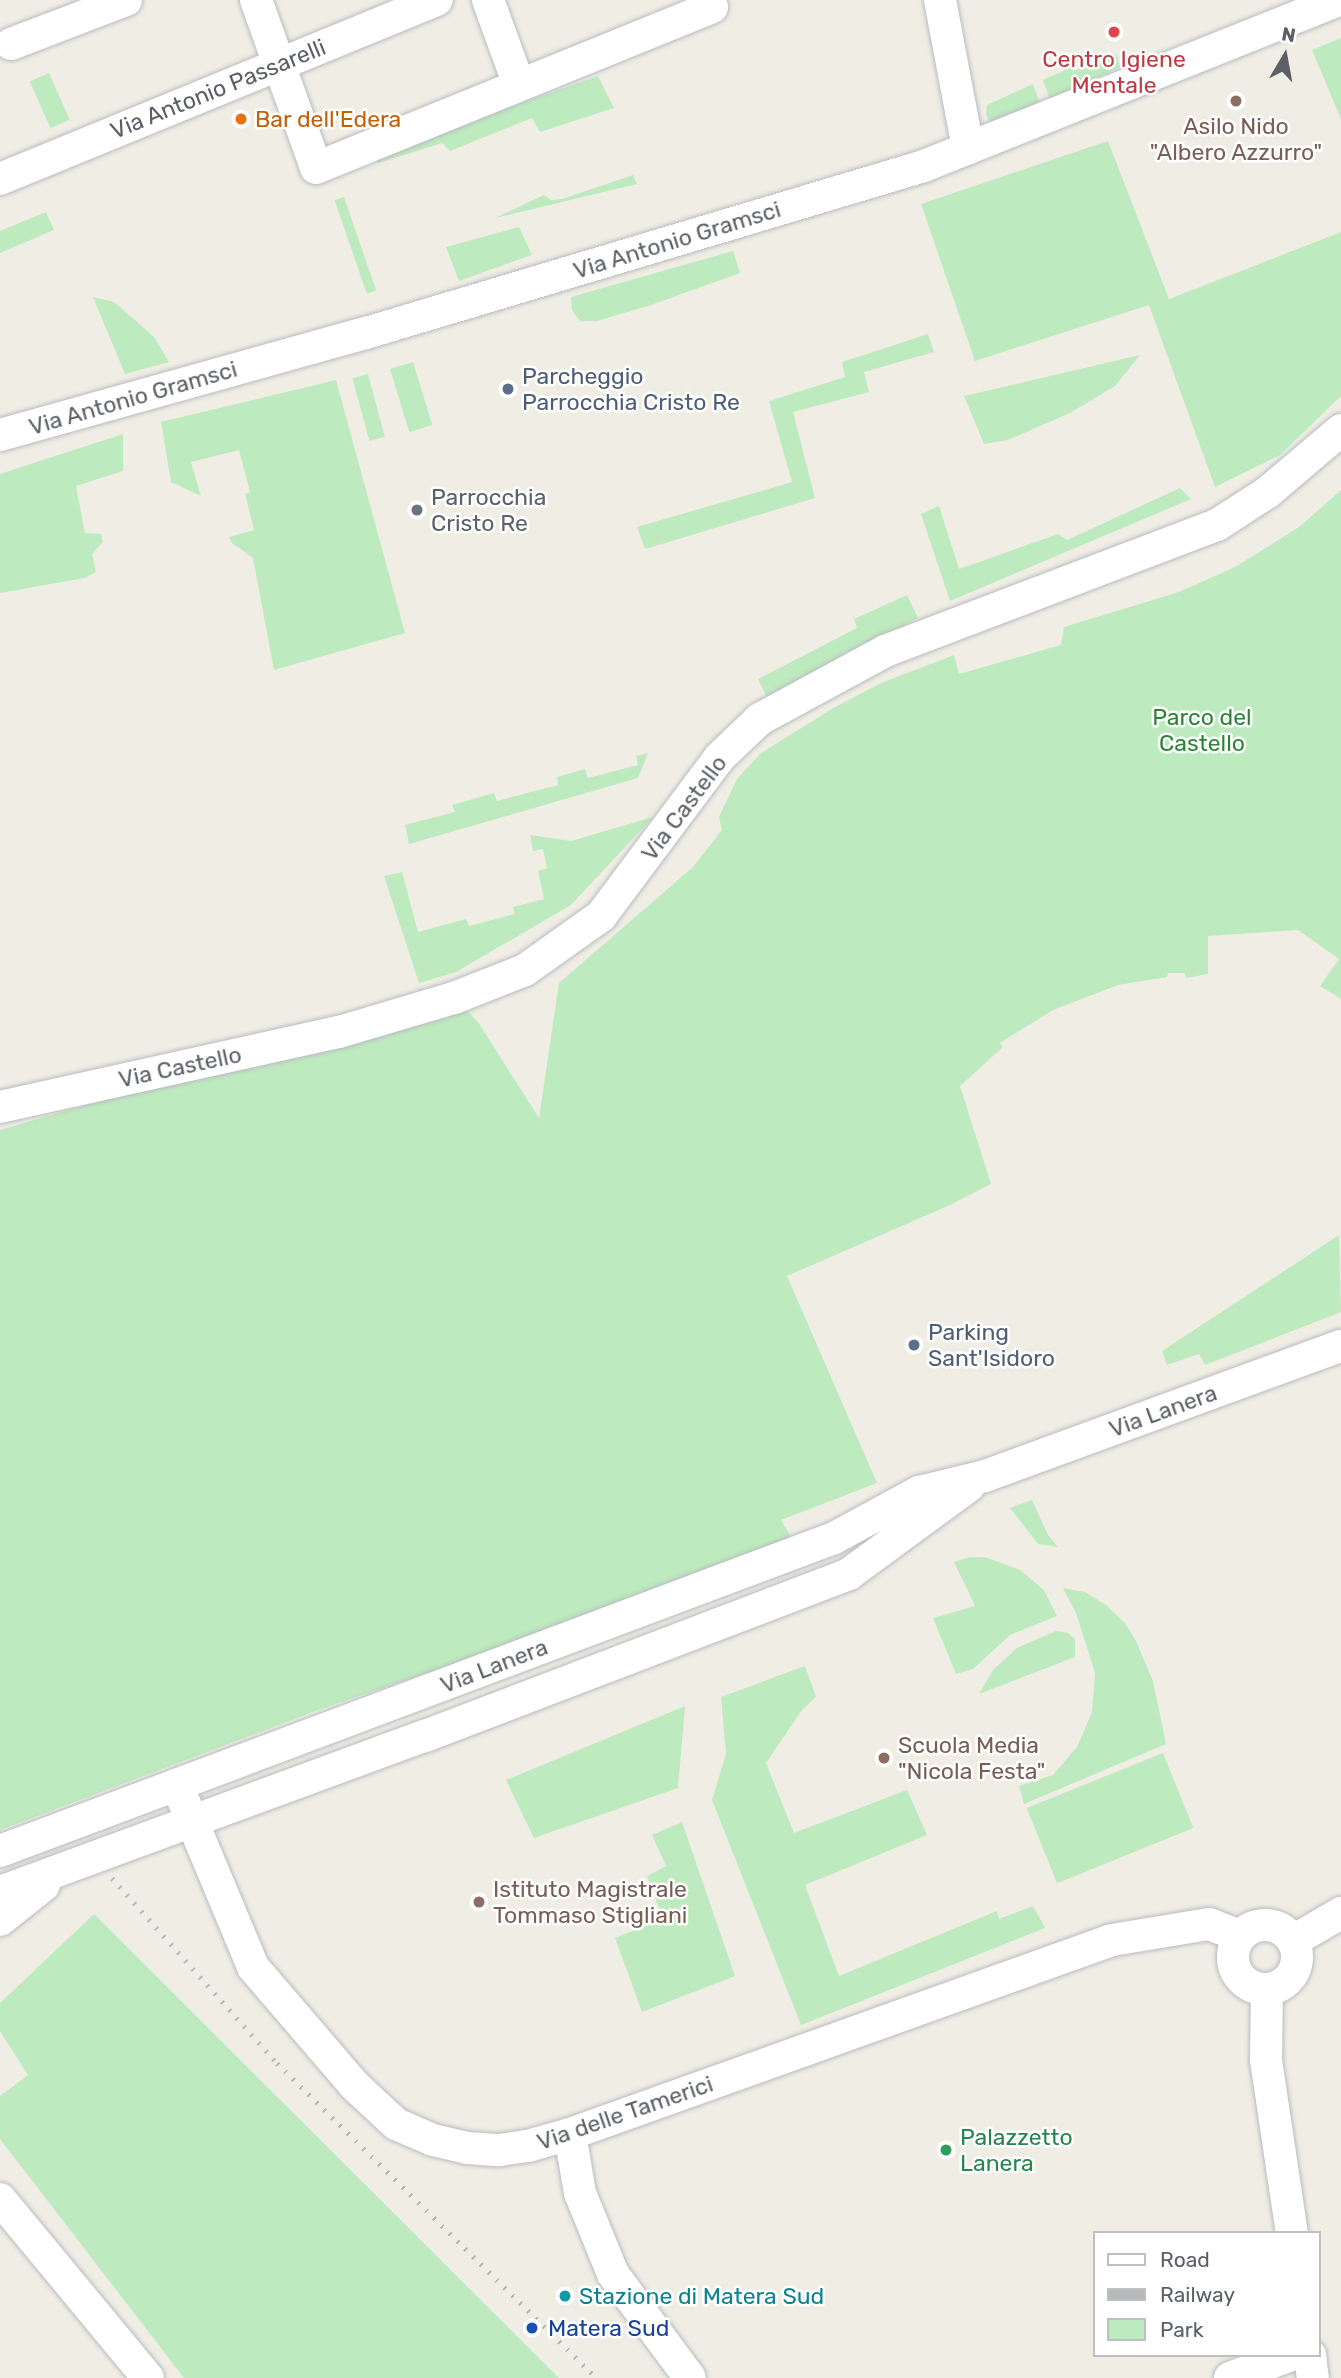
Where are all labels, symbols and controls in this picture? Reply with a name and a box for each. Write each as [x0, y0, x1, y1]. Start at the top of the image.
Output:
north arrow [1250, 21, 1320, 91]
marker: Centro Igiene Mentale [1104, 22, 1124, 42]
text: N [1280, 22, 1297, 47]
street label: Via Antonio Passarelli [106, 33, 330, 145]
place label: Centro Igiene Mentale [1042, 45, 1186, 99]
marker: Asilo Nido "Albero Azzurro" [1228, 93, 1244, 109]
place label: Bar dell'Edera [255, 105, 402, 133]
marker: Bar dell'Edera [233, 111, 249, 127]
place label: Asilo Nido "Albero Azzurro" [1149, 112, 1323, 166]
street label: Via Antonio Gramsci [570, 195, 784, 285]
street label: Via Antonio Gramsci [25, 355, 241, 441]
place label: Parcheggio Parrocchia Cristo Re [522, 362, 740, 416]
marker: Parcheggio Parrocchia Cristo Re [500, 381, 516, 397]
place label: Parrocchia Cristo Re [431, 483, 546, 537]
marker: Parrocchia Cristo Re [409, 502, 425, 518]
park label: Parco del Castello [1152, 703, 1252, 757]
street label: Via Castello [635, 750, 733, 866]
street label: Via Castello [116, 1041, 244, 1093]
place label: Parking Sant'Isidoro [928, 1318, 1055, 1372]
marker: Parking Sant'Isidoro [906, 1337, 922, 1353]
street label: Via Lanera [1105, 1379, 1221, 1443]
street label: Via Lanera [436, 1633, 552, 1699]
place label: Scuola Media "Nicola Festa" [898, 1731, 1045, 1785]
marker: Scuola Media "Nicola Festa" [876, 1750, 892, 1766]
place label: Istituto Magistrale Tommaso Stigliani [493, 1875, 687, 1929]
marker: Istituto Magistrale Tommaso Stigliani [471, 1894, 487, 1910]
street label: Via delle Tamerici [533, 2070, 717, 2156]
place label: Palazzetto Lanera [960, 2123, 1073, 2177]
marker: Palazzetto Lanera [938, 2142, 954, 2158]
legend [1092, 2231, 1320, 2357]
text: Road [1160, 2247, 1210, 2272]
place label: Stazione di Matera Sud [579, 2282, 824, 2310]
text: Railway [1160, 2282, 1235, 2307]
marker: Stazione di Matera Sud [557, 2288, 573, 2304]
place label: Matera Sud [548, 2314, 669, 2342]
text: Park [1160, 2317, 1204, 2342]
marker: Matera Sud [522, 2318, 542, 2338]

